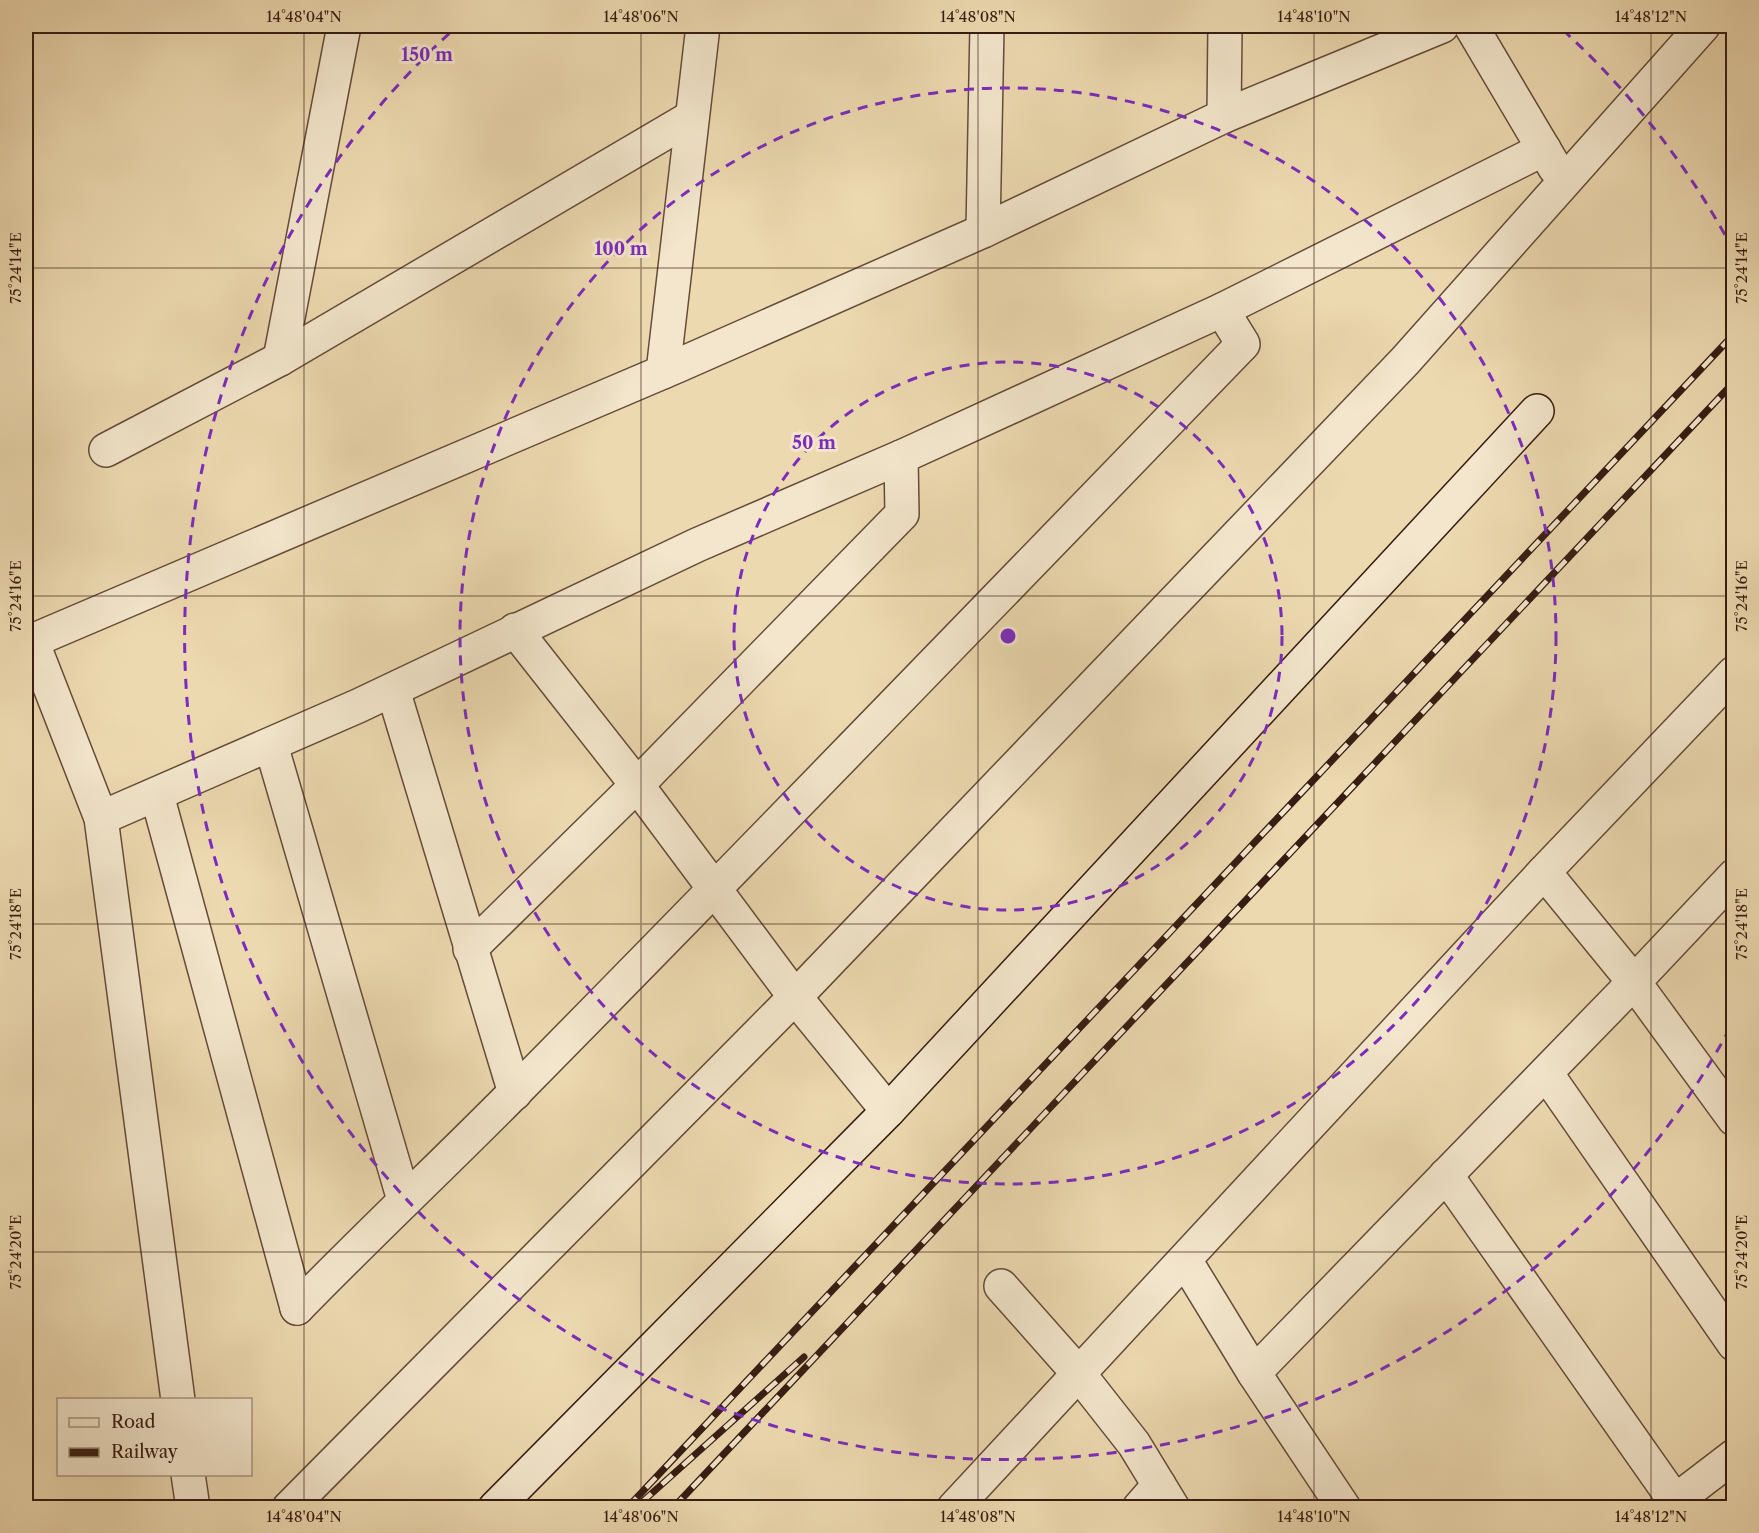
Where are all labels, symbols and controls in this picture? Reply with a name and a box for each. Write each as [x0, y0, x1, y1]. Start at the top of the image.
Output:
text: 14°48'04"N [266, 7, 342, 26]
text: 14°48'06"N [603, 7, 679, 26]
text: 14°48'08"N [940, 7, 1016, 26]
text: 14°48'10"N [1277, 7, 1351, 26]
text: 14°48'12"N [1615, 7, 1687, 26]
text: 150 m [401, 44, 453, 66]
text: 75°24'14"E [6, 232, 25, 304]
text: 75°24'14"E [1732, 232, 1751, 304]
text: 100 m [594, 238, 648, 260]
text: 50 m [792, 432, 836, 454]
text: 75°24'16"E [6, 560, 25, 632]
text: 75°24'16"E [1732, 560, 1751, 632]
centre of rings [998, 626, 1018, 646]
text: 75°24'18"E [6, 888, 25, 960]
text: 75°24'18"E [1732, 888, 1751, 960]
text: 75°24'20"E [6, 1215, 25, 1289]
text: 75°24'20"E [1732, 1215, 1751, 1289]
legend [57, 1398, 252, 1476]
text: Road [111, 1411, 156, 1433]
text: Railway [111, 1441, 179, 1463]
text: 14°48'04"N [266, 1507, 342, 1526]
text: 14°48'06"N [603, 1507, 679, 1526]
text: 14°48'08"N [940, 1507, 1016, 1526]
text: 14°48'10"N [1277, 1507, 1351, 1526]
text: 14°48'12"N [1615, 1507, 1687, 1526]

